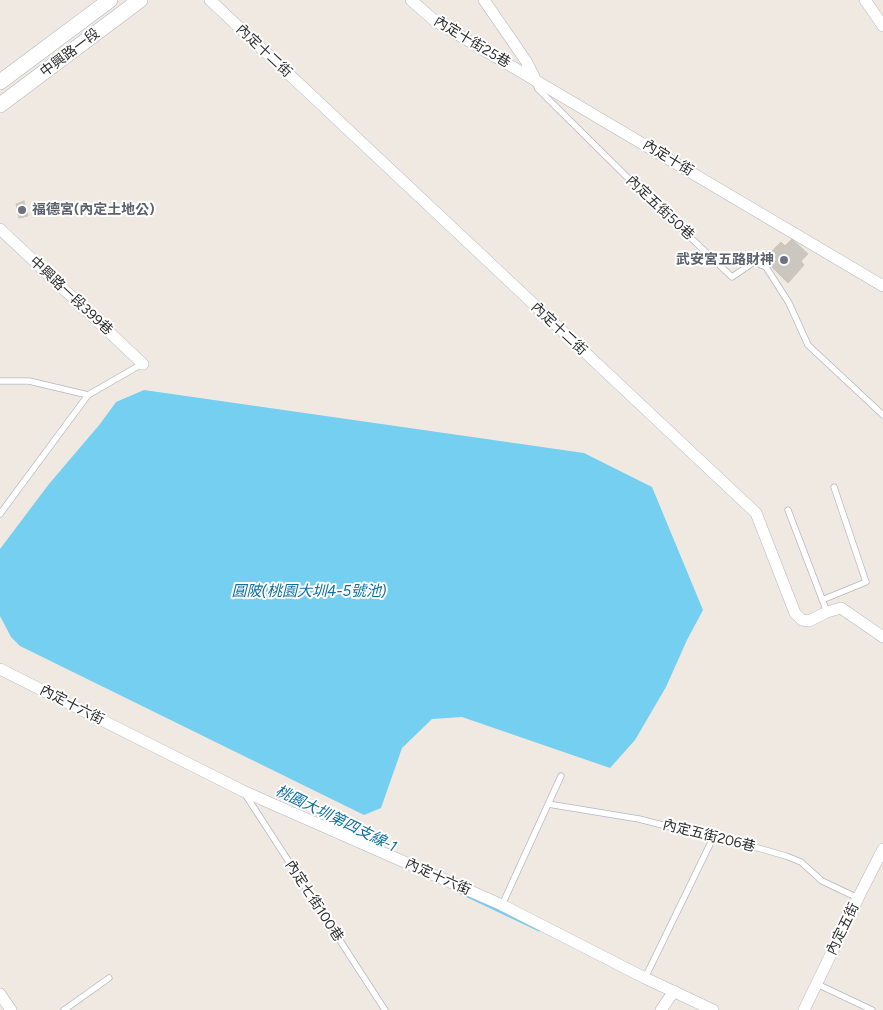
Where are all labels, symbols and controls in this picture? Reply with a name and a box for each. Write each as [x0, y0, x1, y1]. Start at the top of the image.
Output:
street label: 內定十街25巷 [431, 13, 513, 71]
street label: 內定十二街 [233, 21, 295, 81]
street label: 中興路一段 [37, 25, 103, 81]
street label: 內定十街 [640, 136, 696, 180]
street label: 內定五街50巷 [622, 172, 698, 244]
place label: 福德宮(內定土地公) [32, 202, 155, 218]
marker: 福德宮(內定土地公) [16, 204, 28, 216]
place label: 武安宮五路財神 [676, 252, 774, 268]
street label: 中興路一段399巷 [26, 253, 116, 339]
marker: 武安宮五路財神 [778, 254, 790, 266]
street label: 內定十二街 [528, 299, 590, 359]
water label: 圓陂(桃園大圳4-5號池) [232, 583, 386, 601]
street label: 內定十六街 [37, 682, 107, 728]
water label: 桃園大圳第四支線-1 [273, 782, 399, 856]
street label: 內定五街206巷 [661, 816, 757, 856]
street label: 內定十六街 [403, 855, 473, 899]
street label: 內定七街100巷 [281, 857, 347, 945]
street label: 內定五街 [823, 900, 863, 958]

